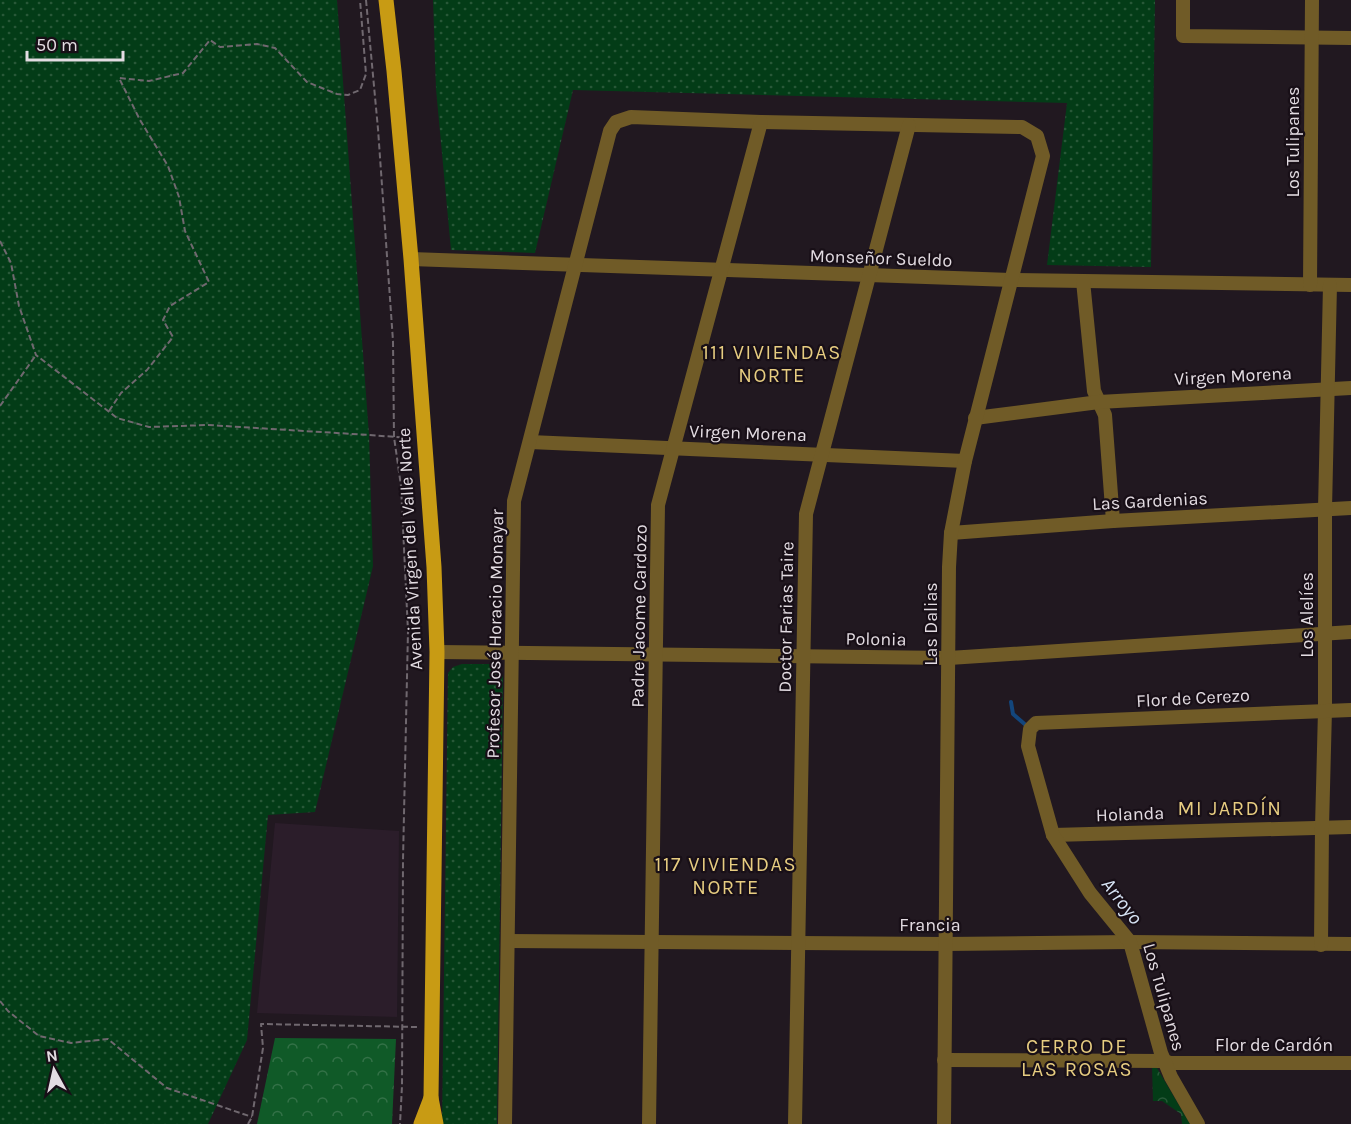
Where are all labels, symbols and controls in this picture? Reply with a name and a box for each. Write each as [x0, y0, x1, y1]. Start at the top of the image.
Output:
scale bar [27, 24, 123, 62]
text: 50 m [36, 34, 78, 56]
street label: Los Tulipanes [1282, 86, 1304, 198]
street label: Monseñor Sueldo [809, 245, 953, 271]
district label: 111 VIVIENDAS NORTE [702, 341, 842, 387]
street label: Virgen Morena [1174, 362, 1292, 390]
street label: Virgen Morena [689, 420, 807, 446]
street label: Avenida Virgen del Valle Norte [393, 427, 427, 671]
street label: Las Gardenias [1092, 487, 1208, 515]
street label: Profesor José Horacio Monayar [482, 509, 508, 759]
street label: Padre Jacome Cardozo [626, 524, 652, 708]
street label: Doctor Farias Taire [774, 541, 798, 693]
street label: Los Alelíes [1296, 572, 1318, 658]
street label: Las Dalias [920, 582, 942, 666]
street label: Polonia [845, 627, 907, 651]
street label: Flor de Cerezo [1136, 684, 1250, 712]
district label: MI JARDÍN [1177, 796, 1283, 820]
street label: Holanda [1096, 802, 1164, 826]
district label: 117 VIVIENDAS NORTE [655, 853, 797, 899]
water label: Arroyo [1097, 873, 1147, 929]
street label: Francia [899, 914, 961, 936]
street label: Los Tulipanes [1138, 941, 1190, 1053]
street label: Flor de Cardón [1215, 1034, 1333, 1056]
district label: CERRO DE LAS ROSAS [1021, 1035, 1133, 1081]
north arrow [24, 1040, 84, 1100]
text: N [45, 1045, 59, 1066]

